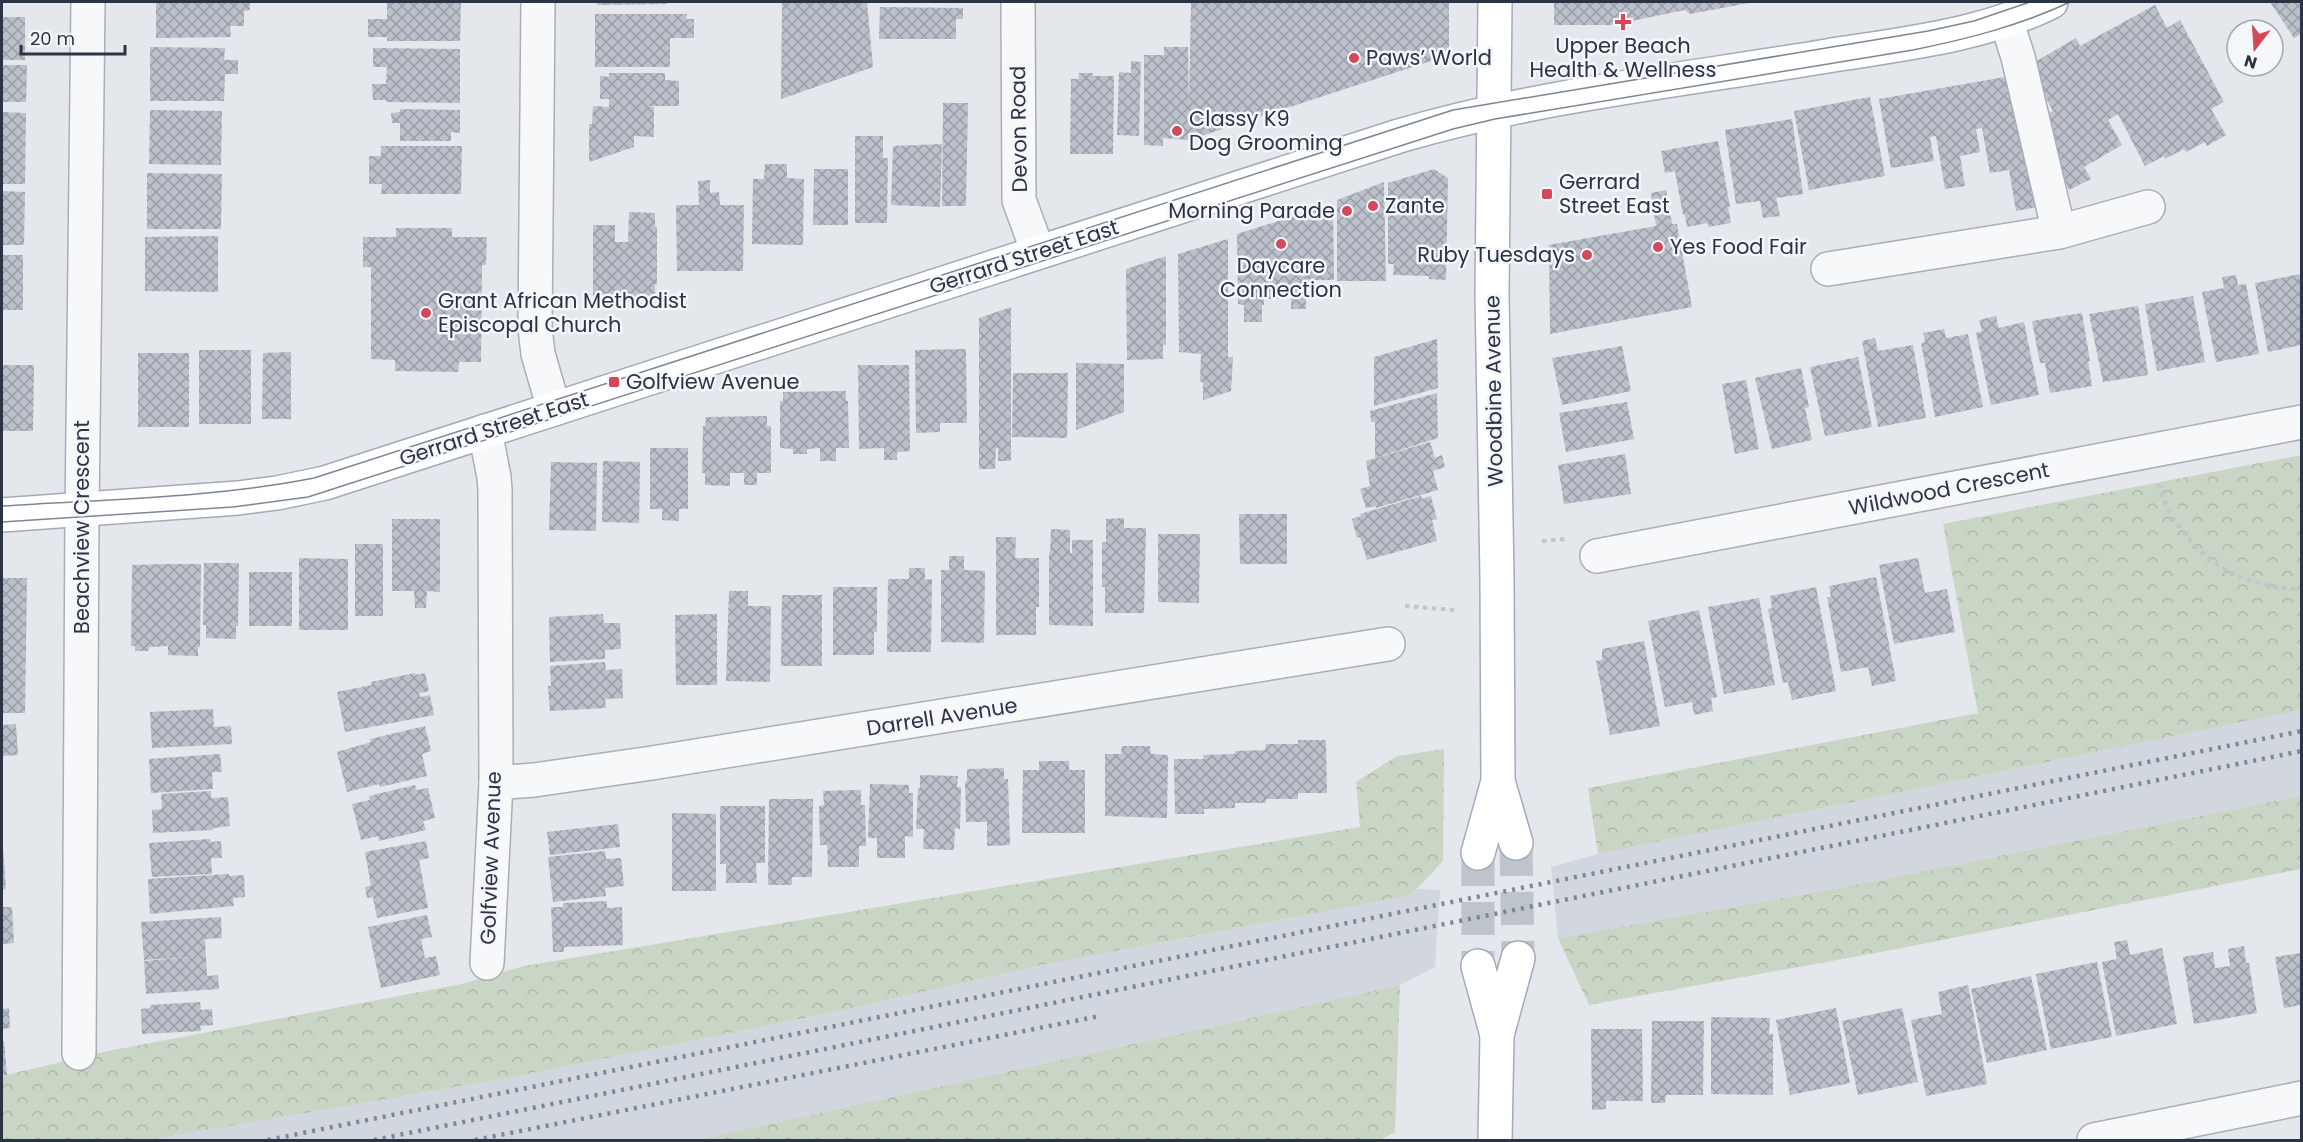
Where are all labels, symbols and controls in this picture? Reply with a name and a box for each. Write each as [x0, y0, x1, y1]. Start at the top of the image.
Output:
marker: Upper Beach Health & Wellness [1614, 13, 1632, 31]
scale bar [21, 18, 124, 56]
north arrow [2225, 18, 2285, 78]
text: 20 m [30, 26, 75, 51]
place label: Upper Beach Health & Wellness [1530, 31, 1716, 84]
place label: Paws’ World [1366, 43, 1492, 72]
text: N [2242, 49, 2260, 75]
marker: Paws’ World [1347, 51, 1361, 65]
street label: Devon Road [1003, 65, 1034, 193]
place label: Classy K9 Dog Grooming [1189, 104, 1343, 157]
marker: Classy K9 Dog Grooming [1170, 124, 1184, 138]
place label: Gerrard Street East [1559, 167, 1670, 220]
marker: Gerrard Street East [1540, 187, 1554, 201]
place label: Zante [1385, 191, 1445, 220]
place label: Morning Parade [1168, 196, 1335, 225]
marker: Zante [1366, 199, 1380, 213]
marker: Morning Parade [1340, 204, 1354, 218]
street label: Gerrard Street East [925, 212, 1122, 301]
place label: Yes Food Fair [1670, 232, 1807, 261]
marker: Daycare Connection [1274, 237, 1288, 251]
place label: Ruby Tuesdays [1417, 240, 1575, 269]
marker: Yes Food Fair [1651, 240, 1665, 254]
marker: Ruby Tuesdays [1580, 248, 1594, 262]
place label: Daycare Connection [1220, 251, 1342, 304]
place label: Grant African Methodist Episcopal Church [438, 286, 687, 339]
street label: Woodbine Avenue [1477, 295, 1510, 487]
marker: Grant African Methodist Episcopal Church [419, 306, 433, 320]
place label: Golfview Avenue [626, 367, 800, 396]
marker: Golfview Avenue [607, 375, 621, 389]
street label: Gerrard Street East [395, 384, 592, 473]
street label: Beachview Crescent [67, 420, 96, 634]
street label: Wildwood Crescent [1846, 455, 2052, 522]
street label: Darrell Avenue [864, 690, 1020, 743]
street label: Golfview Avenue [473, 771, 508, 945]

